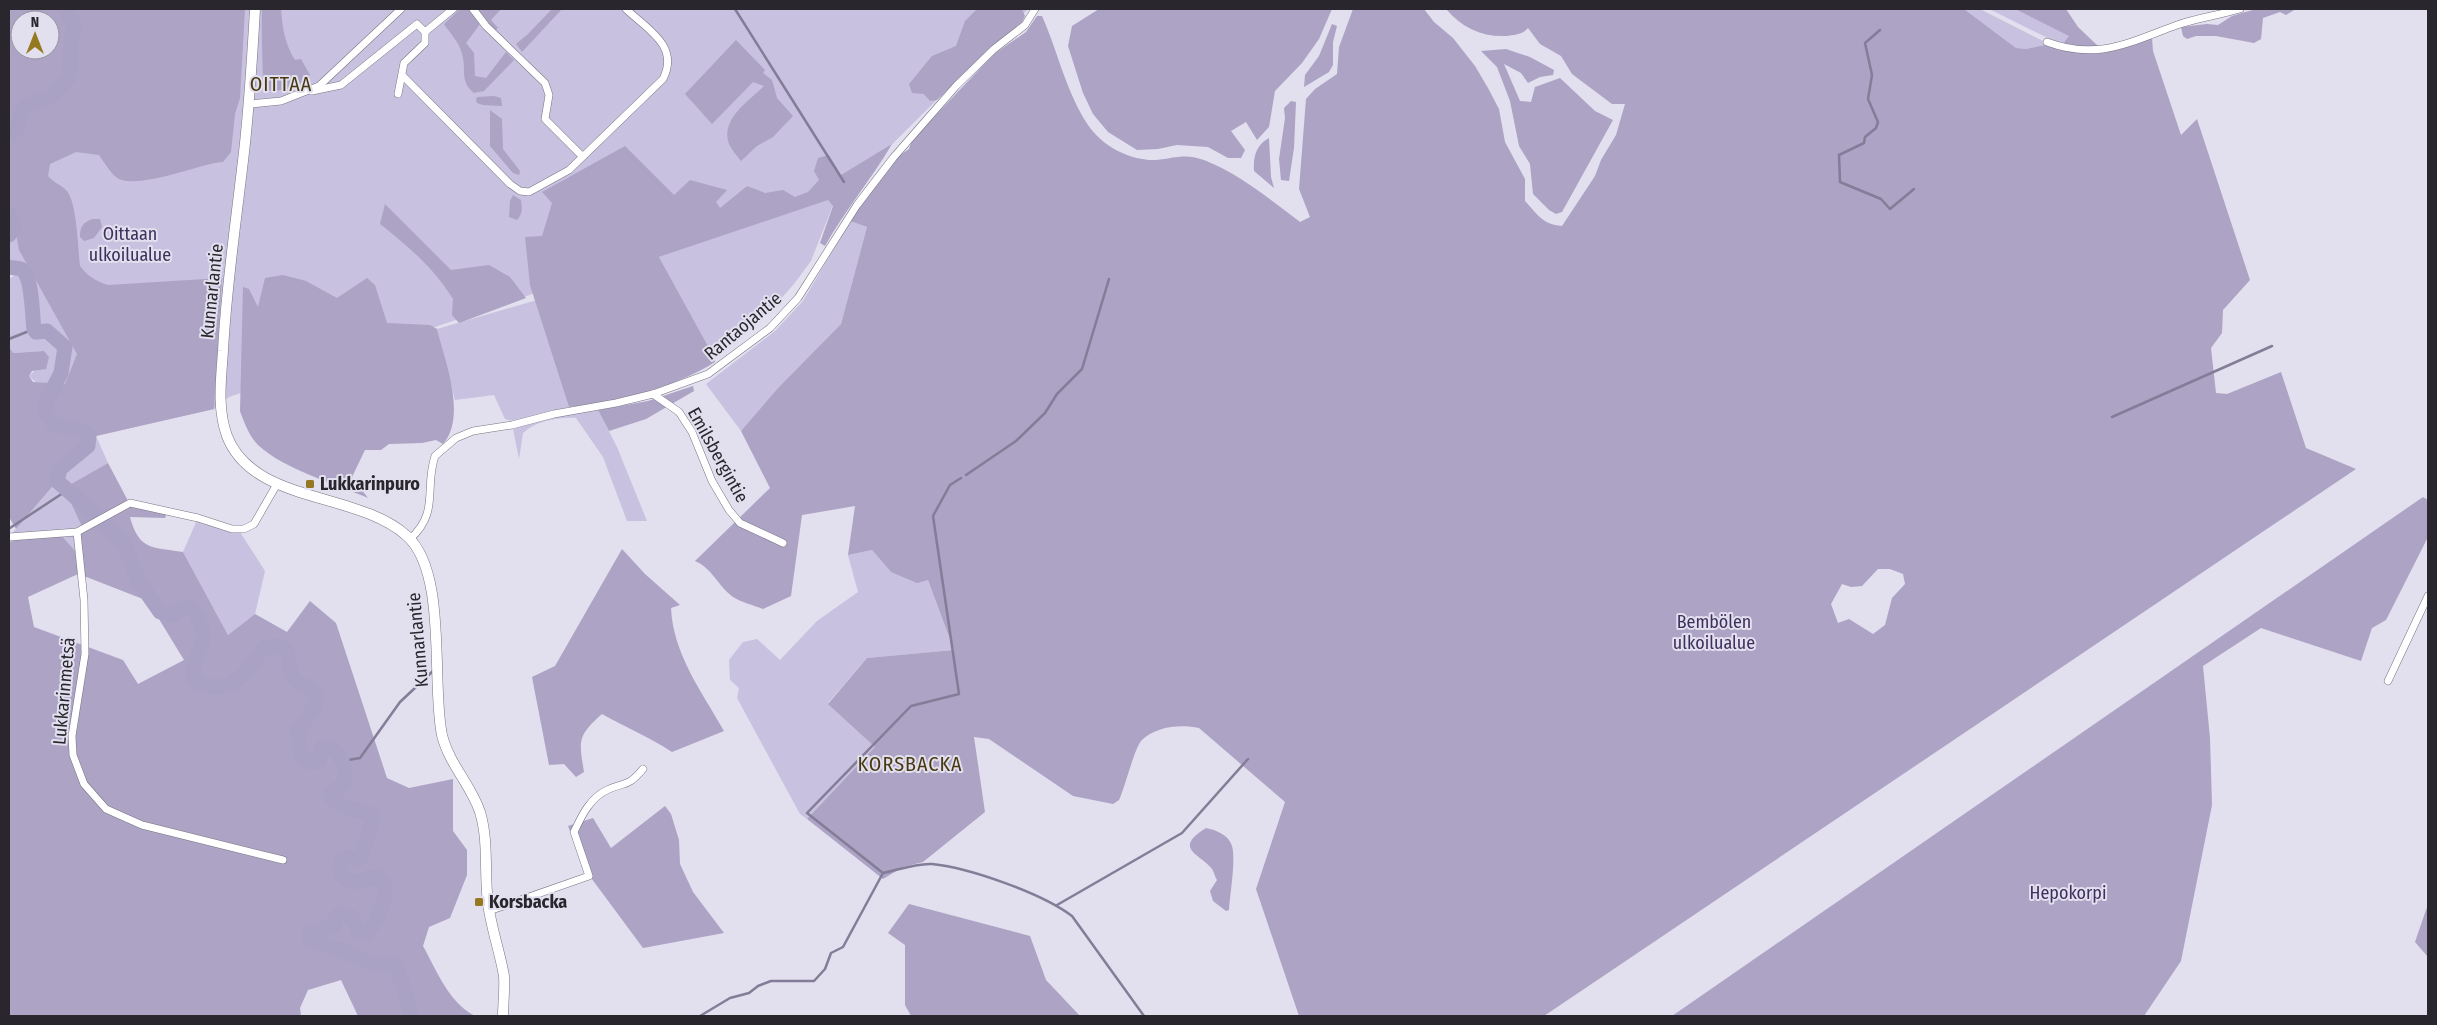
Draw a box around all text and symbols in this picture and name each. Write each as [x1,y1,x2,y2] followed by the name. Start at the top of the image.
[10,10,60,60] north arrow
[31,14,39,31] text: N
[250,72,312,96] district label: OITTAA
[89,223,171,266] park label: Oittaan ulkoilualue
[196,242,228,339] street label: Kunnarlantie
[700,287,786,365] street label: Rantaojantie
[683,404,753,507] street label: Emilsbergintie
[320,473,420,495] place label: Lukkarinpuro
[304,478,316,490] marker: Lukkarinpuro
[403,592,433,688] street label: Kunnarlantie
[1673,611,1755,654] park label: Bembölen ulkoilualue
[48,636,80,746] street label: Lukkarinmetsä
[858,752,962,776] district label: KORSBACKA
[2030,882,2106,904] park label: Hepokorpi
[489,891,567,913] place label: Korsbacka
[473,896,485,908] marker: Korsbacka

